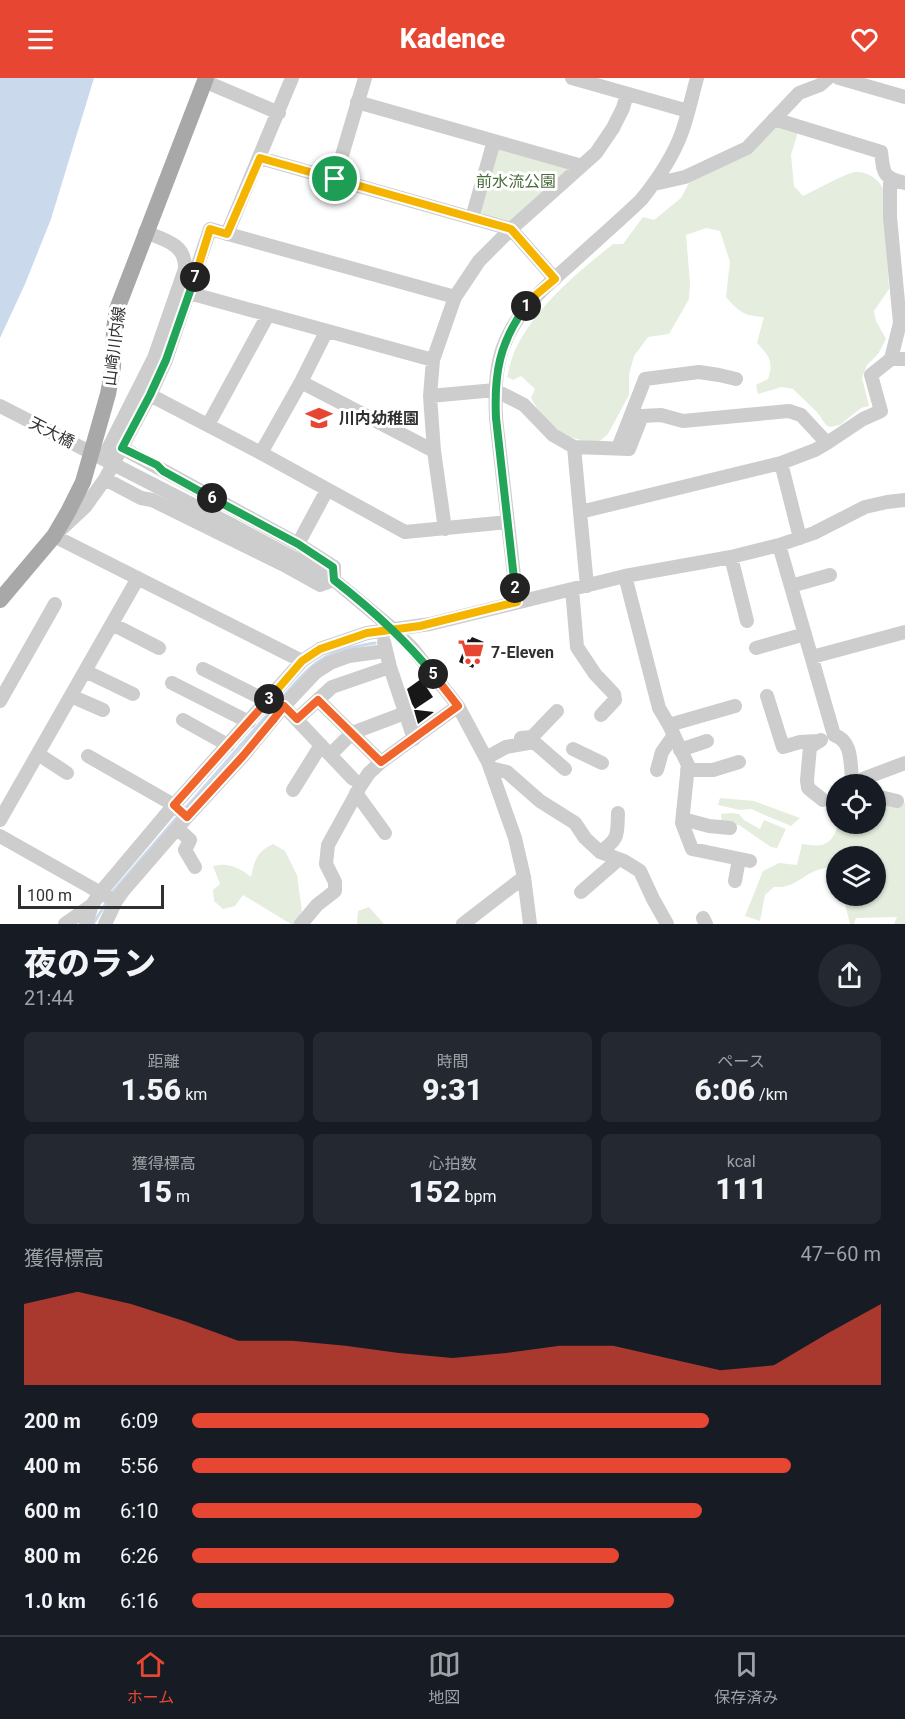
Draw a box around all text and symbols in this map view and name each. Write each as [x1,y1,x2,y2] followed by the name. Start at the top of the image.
[24,23,57,56] icon: menu
[400,23,505,55] text: Kadence
[848,23,881,56] icon: heart
[309,153,360,204] pin
[318,162,351,195] icon: arrive
[476,172,556,191] park label: 前水流公園
[180,262,210,292] pin: 7
[190,267,200,286] text: 7
[511,291,541,321] pin: 1
[521,296,531,315] text: 1
[100,305,129,387] street label: 山崎川内線
[304,403,334,433] school or university icon: 川内幼稚園
[339,409,419,428] place label: 川内幼稚園
[26,413,77,452] street label: 天大橋
[197,483,227,513] pin: 6
[207,488,217,507] text: 6
[500,573,530,603] pin: 2
[510,578,520,597] text: 2
[456,637,486,667] supermarket icon: 7-Eleven
[491,643,554,662] place label: 7-Eleven
[418,659,448,689] pin: 5
[428,664,438,683] text: 5
[254,684,284,714] pin: 3
[264,689,274,708] text: 3
[826,774,886,906] map controls
[826,774,886,834] button: locate
[826,846,886,906] button: layers
[18,882,164,910] scale bar
[27,886,72,905] text: 100 m
[24,944,156,983] text: 夜のラン
[818,944,881,1007] button: share
[24,986,74,1010] text: 21:44
[148,1052,180,1071] text: 距離
[436,1052,469,1071] text: 時間
[718,1052,765,1071] text: ペース
[120,1072,181,1107] text: 1.56
[422,1072,483,1107] text: 9:31
[694,1072,755,1107] text: 6:06
[181,1085,207,1104] text: km
[755,1085,788,1104] text: /km
[727,1152,756,1171] text: kcal
[132,1154,196,1173] text: 獲得標高
[428,1154,477,1173] text: 心拍数
[715,1171,767,1206] text: 111
[138,1174,172,1209] text: 15
[409,1174,460,1209] text: 152
[172,1187,190,1206] text: m
[460,1187,496,1206] text: bpm
[800,1242,881,1266] text: 47–60 m
[24,1246,104,1270] text: 獲得標高
[24,1409,81,1433] text: 200 m
[120,1409,159,1433] text: 6:09
[24,1454,81,1478] text: 400 m
[120,1454,159,1478] text: 5:56
[24,1499,81,1523] text: 600 m
[120,1499,159,1523] text: 6:10
[24,1544,81,1568] text: 800 m
[120,1544,159,1568] text: 6:26
[24,1589,86,1613] text: 1.0 km
[120,1589,159,1613] text: 6:16
[127,1648,174,1708] tab: ホーム
[428,1648,461,1708] tab: 地図
[714,1648,778,1708] tab: 保存済み

